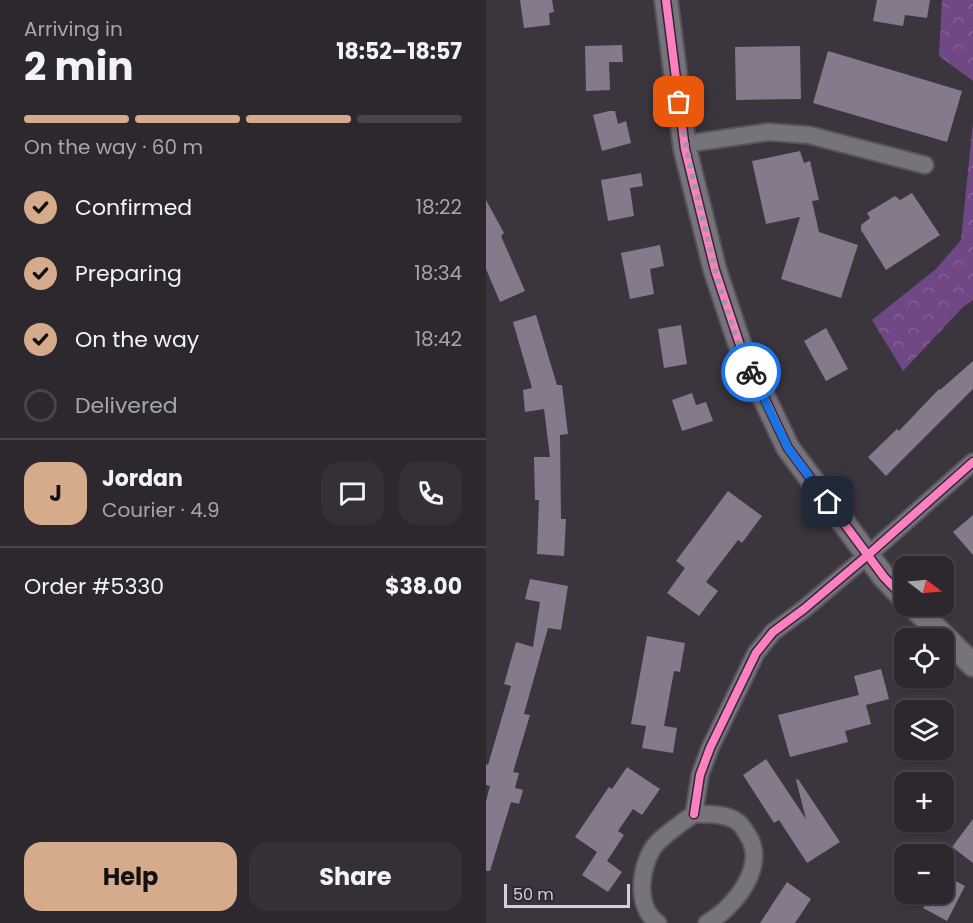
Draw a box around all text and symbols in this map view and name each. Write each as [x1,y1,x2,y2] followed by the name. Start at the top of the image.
[24,15,123,43] text: Arriving in
[336,36,462,67] text: 18:52–18:57
[24,39,134,94] text: 2 min
[653,76,704,127] pin
[662,85,695,118] icon: bag
[24,133,203,161] text: On the way · 60 m
[24,191,57,224] icon: check
[75,192,192,223] text: Confirmed
[416,193,462,221] text: 18:22
[24,257,57,290] icon: check
[75,258,182,289] text: Preparing
[414,259,462,287] text: 18:34
[24,323,57,356] icon: check
[75,324,199,355] text: On the way
[415,325,462,353] text: 18:42
[721,342,781,402] courier
[735,356,768,389] icon: bike
[75,390,178,421] text: Delivered
[321,462,384,525] button: chat
[399,462,462,525] button: phone
[102,463,183,494] text: Jordan
[802,476,853,527] pin
[49,478,62,509] text: J
[811,485,844,518] icon: home
[102,496,220,524] text: Courier · 4.9
[894,556,954,616] north arrow
[894,556,954,904] map controls
[24,571,164,602] text: Order #5330
[385,571,462,602] text: $38.00
[894,628,954,688] button: locate
[894,700,954,760] button: layers
[894,772,954,832] button: +
[24,842,237,911] button: Help
[249,842,462,911] button: Share
[894,844,954,904] button: −
[504,881,630,908] scale bar
[513,883,554,906] text: 50 m

